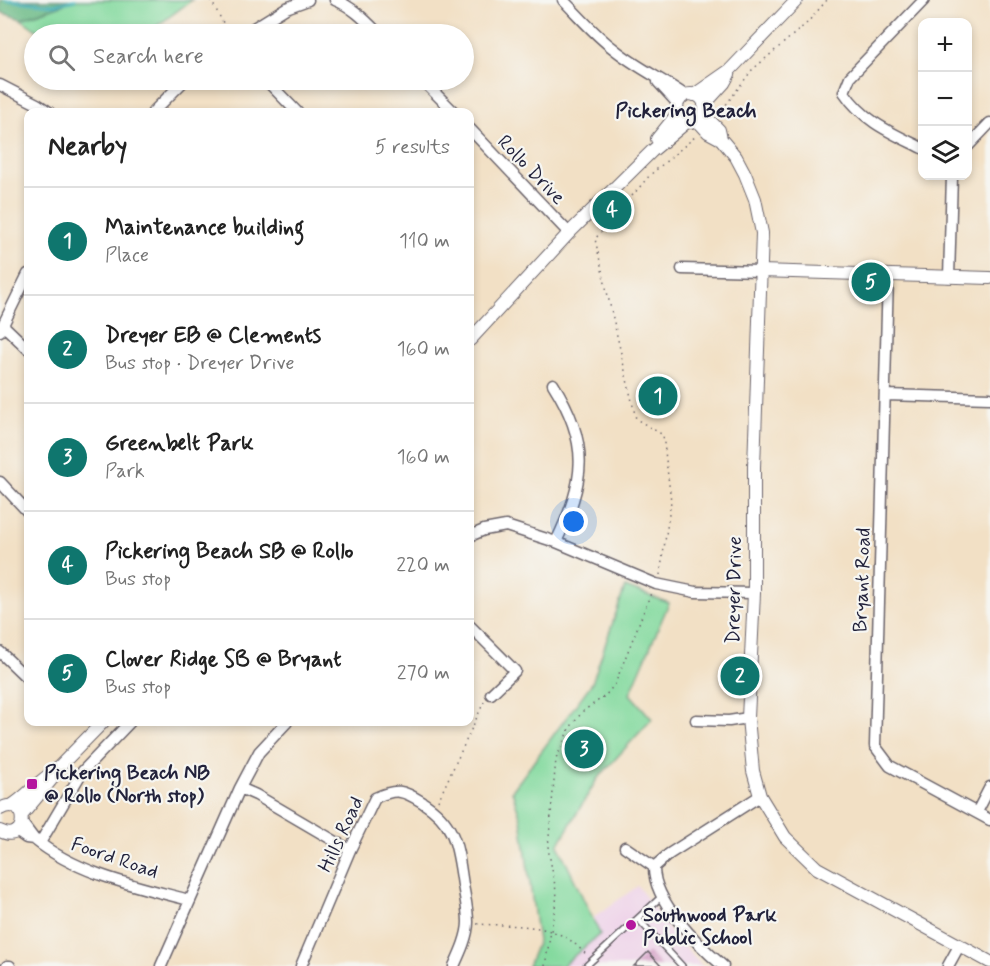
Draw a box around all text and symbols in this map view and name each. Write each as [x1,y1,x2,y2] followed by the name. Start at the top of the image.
[918,18,972,180] map controls
[918,18,972,72] button: +
[24,24,474,90] search box
[45,41,78,74] icon: search
[93,43,204,71] text: Search here
[918,72,972,126] button: −
[615,97,757,127] district label: Pickering Beach
[918,126,972,180] button: layers
[491,129,571,211] street label: Rollo Drive
[48,130,127,164] text: Nearby
[375,134,450,161] text: 5 results
[592,188,632,232] pin: 4
[105,214,304,242] text: Maintenance building
[63,228,72,255] text: 1
[399,228,450,255] text: 110 m
[105,242,149,269] text: Place
[852,260,890,304] pin: 5
[105,322,321,350] text: Dreyer EB @ Clements
[63,336,72,363] text: 2
[397,336,450,363] text: 160 m
[105,350,294,377] text: Bus stop · Dreyer Drive
[638,374,678,418] pin: 1
[105,430,254,458] text: Greenbelt Park
[63,444,72,471] text: 3
[397,444,450,471] text: 160 m
[105,458,145,485] text: Park
[559,507,588,536] your location
[847,527,878,633] street label: Bryant Road
[720,536,749,644] street label: Dreyer Drive
[105,538,354,566] text: Pickering Beach SB @ Rollo
[62,552,73,579] text: 4
[396,552,450,579] text: 220 m
[105,566,171,593] text: Bus stop
[105,646,342,674] text: Clover Ridge SB @ Bryant
[720,654,760,698] pin: 2
[62,660,74,687] text: 5
[397,660,450,687] text: 270 m
[105,674,171,701] text: Bus stop
[564,726,604,771] pin: 3
[44,760,210,810] place label: Pickering Beach NB @ Rollo (North stop)
[25,777,39,791] marker: Pickering Beach NB @ Rollo (North stop)
[312,792,371,877] street label: Hills Road
[67,831,162,886] street label: Foord Road
[643,902,777,952] place label: Southwood Park Public School
[624,918,638,932] marker: Southwood Park Public School

